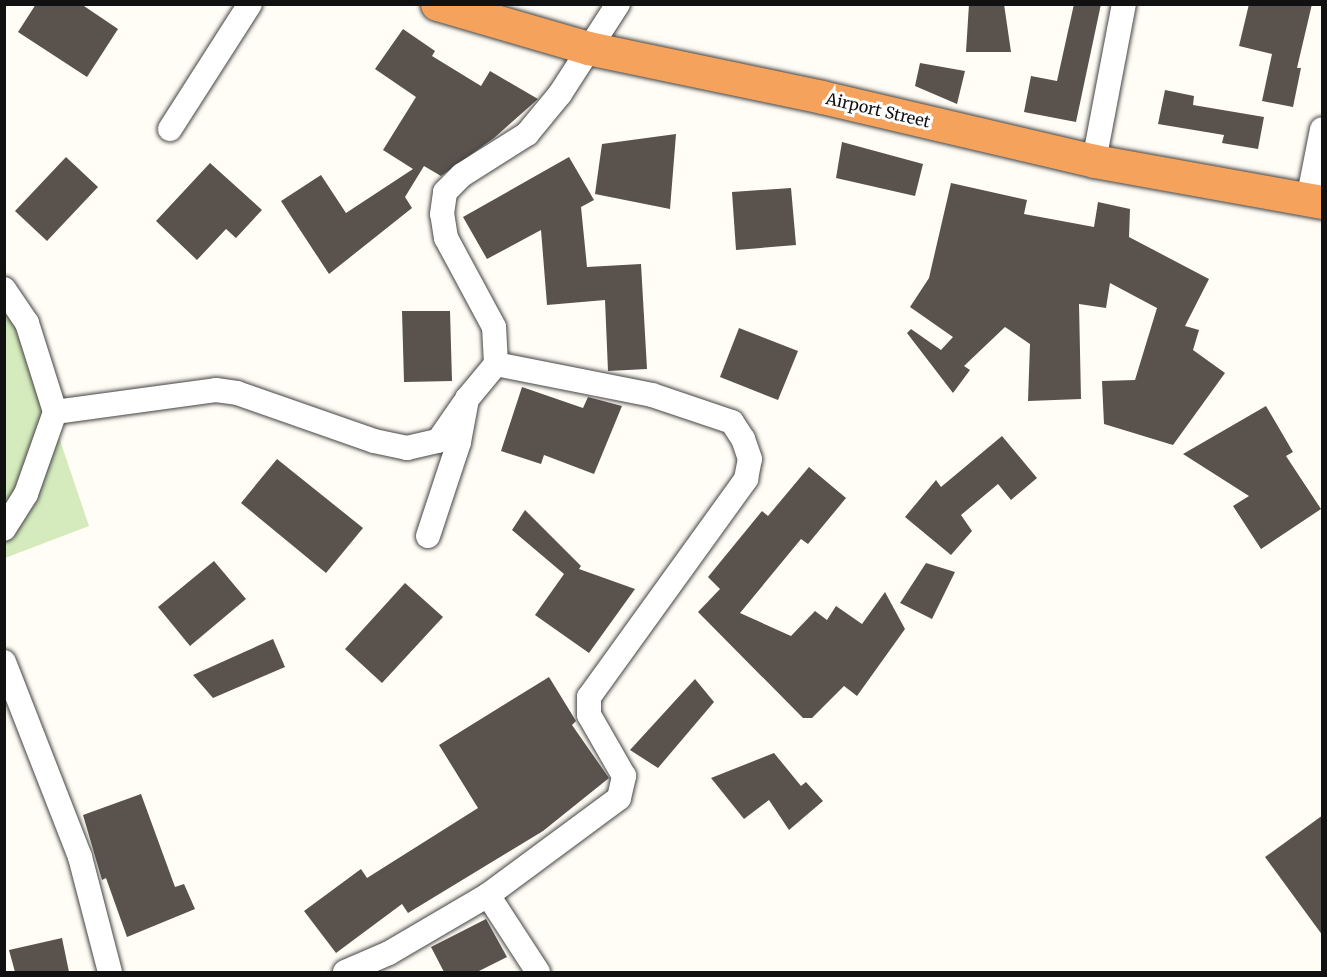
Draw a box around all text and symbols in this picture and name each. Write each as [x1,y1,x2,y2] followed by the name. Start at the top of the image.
[824,89,932,131] street label: Airport Street

